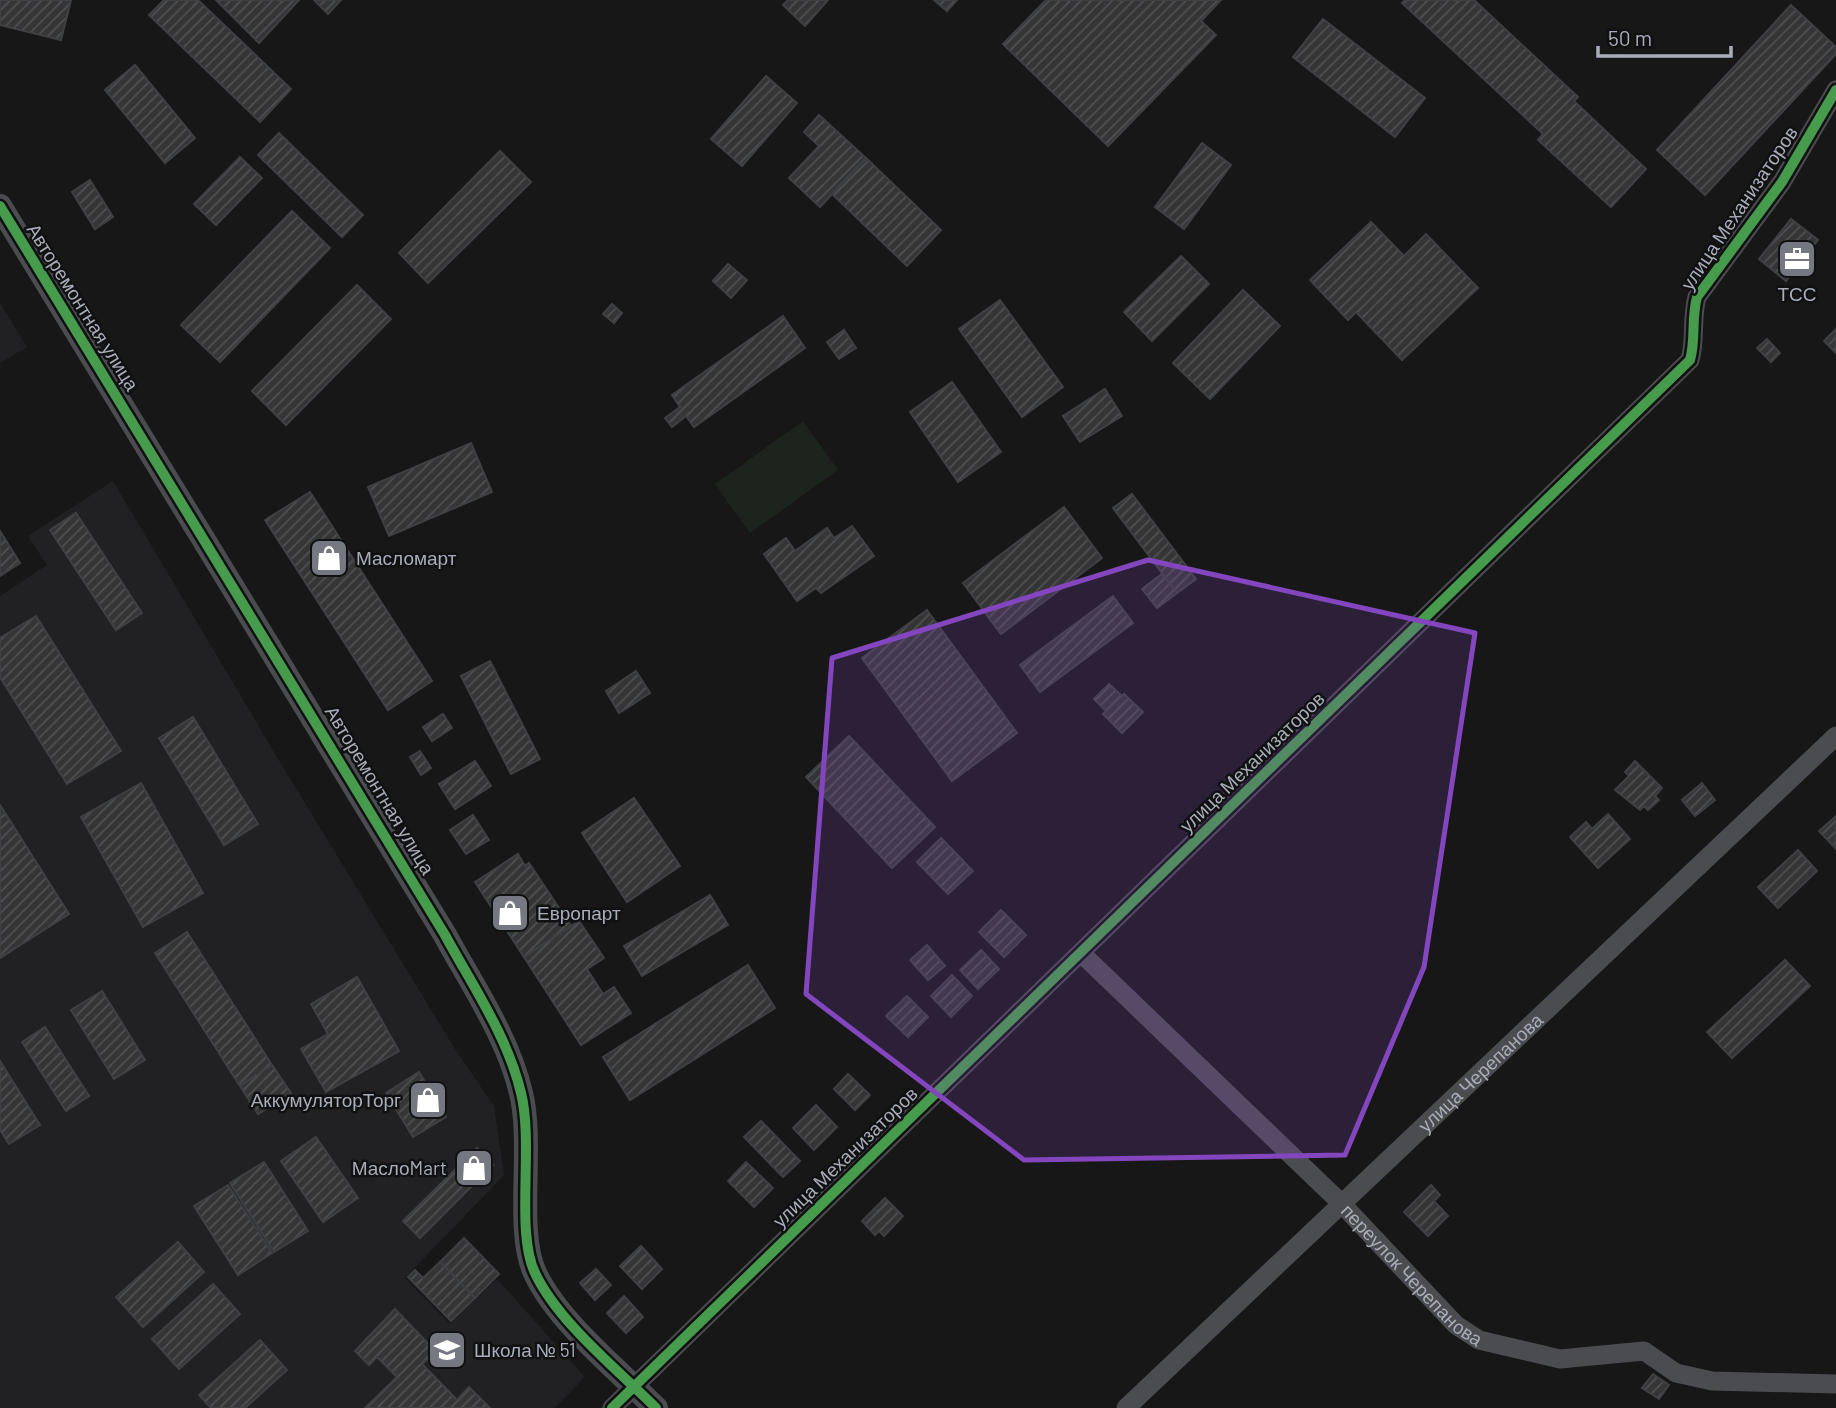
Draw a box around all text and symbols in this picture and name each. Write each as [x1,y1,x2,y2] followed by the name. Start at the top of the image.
[1598,14,1731,58] scale bar
[1608,25,1652,50] text: 50 m
[1675,122,1802,294] street label: улица Механизаторов
[23,219,144,395] street label: Авторемонтная улица
[1776,238,1818,280] office icon: ТСС
[1777,282,1817,305] place label: ТСС
[308,537,350,579] shop icon: Масломарт
[356,546,457,569] place label: Масломарт
[1174,687,1329,837] street label: улица Механизаторов
[321,701,440,879] street label: Авторемонтная улица
[489,892,531,934] shop icon: Европарт
[537,901,621,924] place label: Европарт
[1413,1008,1547,1137] street label: улица Черепанова
[407,1079,449,1121] shop icon: АккумуляторТорг
[767,1082,922,1232] street label: улица Механизаторов
[251,1088,401,1111] place label: АккумуляторТорг
[453,1147,495,1189] shop icon: МаслоMart
[352,1156,447,1179] place label: МаслоMart
[1337,1199,1488,1351] street label: переулок Черепанова
[426,1329,468,1371] school or university icon: Школа № 51
[474,1338,576,1361] place label: Школа № 51

